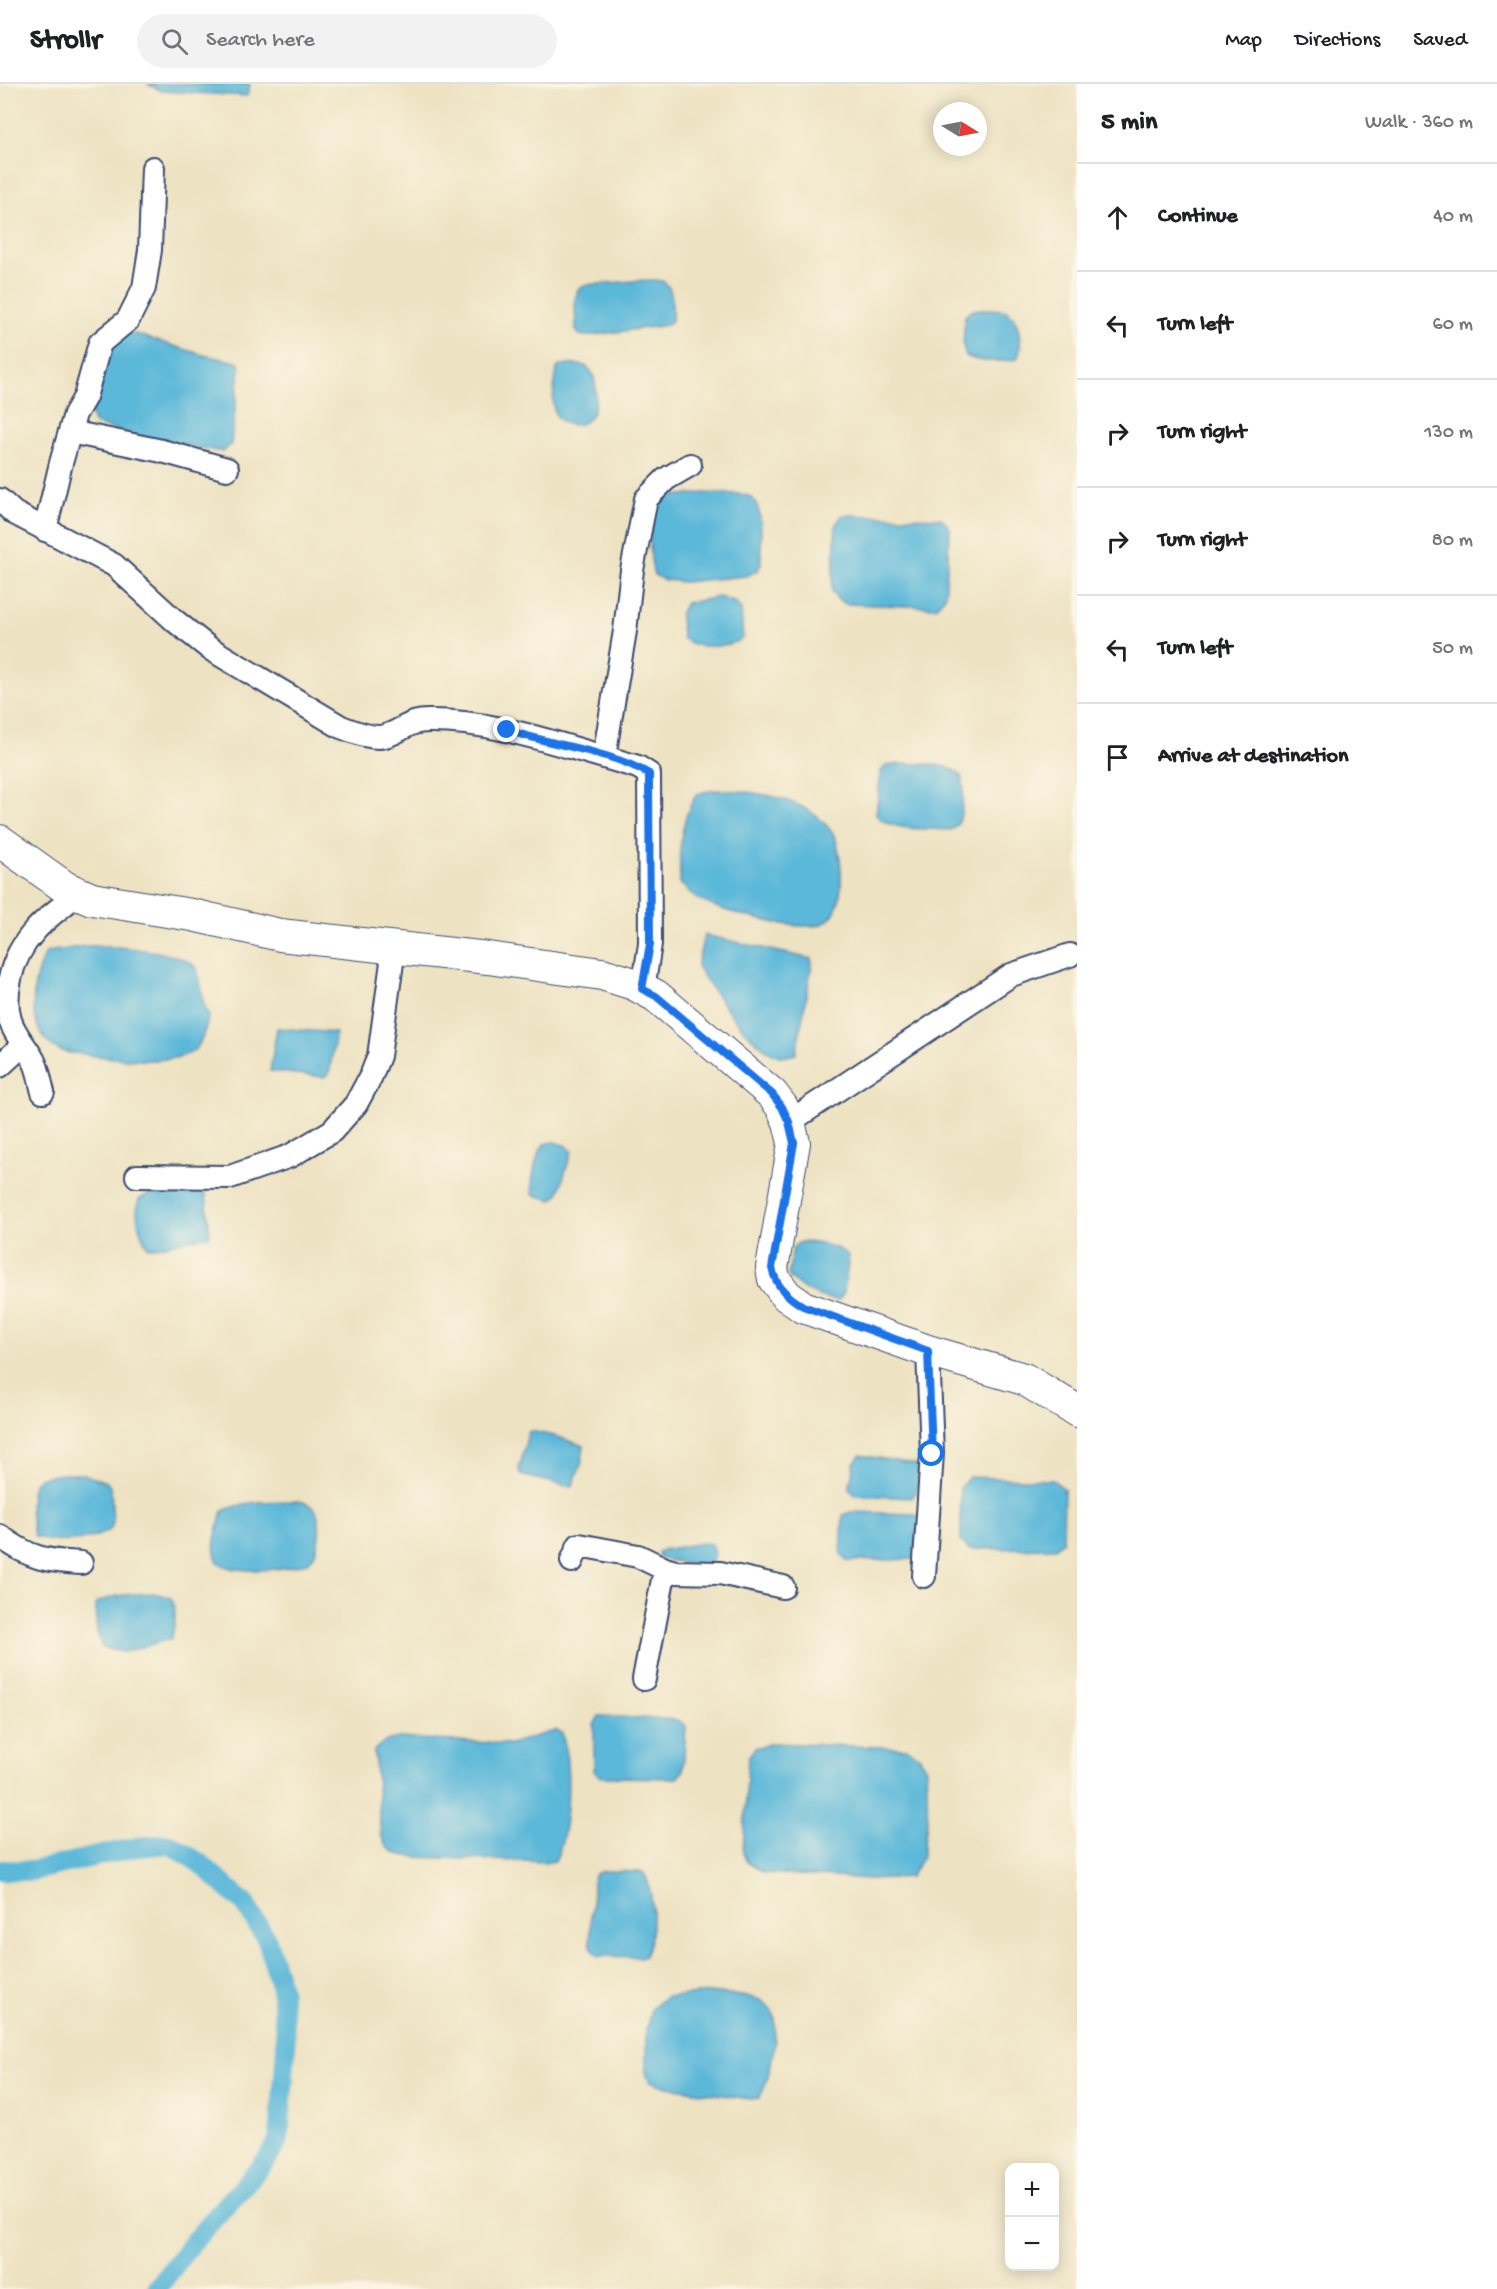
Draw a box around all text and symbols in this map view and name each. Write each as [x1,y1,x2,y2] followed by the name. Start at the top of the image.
[137,14,557,68] search box
[30,25,101,58] text: Strollr
[158,25,191,58] icon: search
[206,28,315,54] text: Search here
[1225,29,1262,54] text: Map
[1295,29,1380,54] text: Directions
[1413,29,1467,54] text: Saved
[933,102,987,156] north arrow
[1101,108,1157,139] text: 5 min
[1365,112,1473,135] text: Walk · 360 m
[1101,201,1134,234] icon: ahead
[1158,204,1238,230] text: Continue
[1433,206,1473,229] text: 40 m
[1101,309,1134,342] icon: left
[1158,312,1232,338] text: Turn left
[1433,314,1473,337] text: 60 m
[1101,417,1134,450] icon: right
[1158,420,1246,446] text: Turn right
[1424,422,1473,445] text: 130 m
[1101,525,1134,558] icon: right
[1158,528,1246,554] text: Turn right
[1432,530,1473,553] text: 80 m
[1101,633,1134,666] icon: left
[1158,636,1232,662] text: Turn left
[1432,638,1473,661] text: 50 m
[493,716,519,742] route end
[1101,741,1134,774] icon: arrive
[1158,744,1348,770] text: Arrive at destination
[918,1440,944,1466] route start
[1005,2163,1059,2271] map controls
[1005,2163,1059,2217] button: +
[1005,2217,1059,2271] button: −

